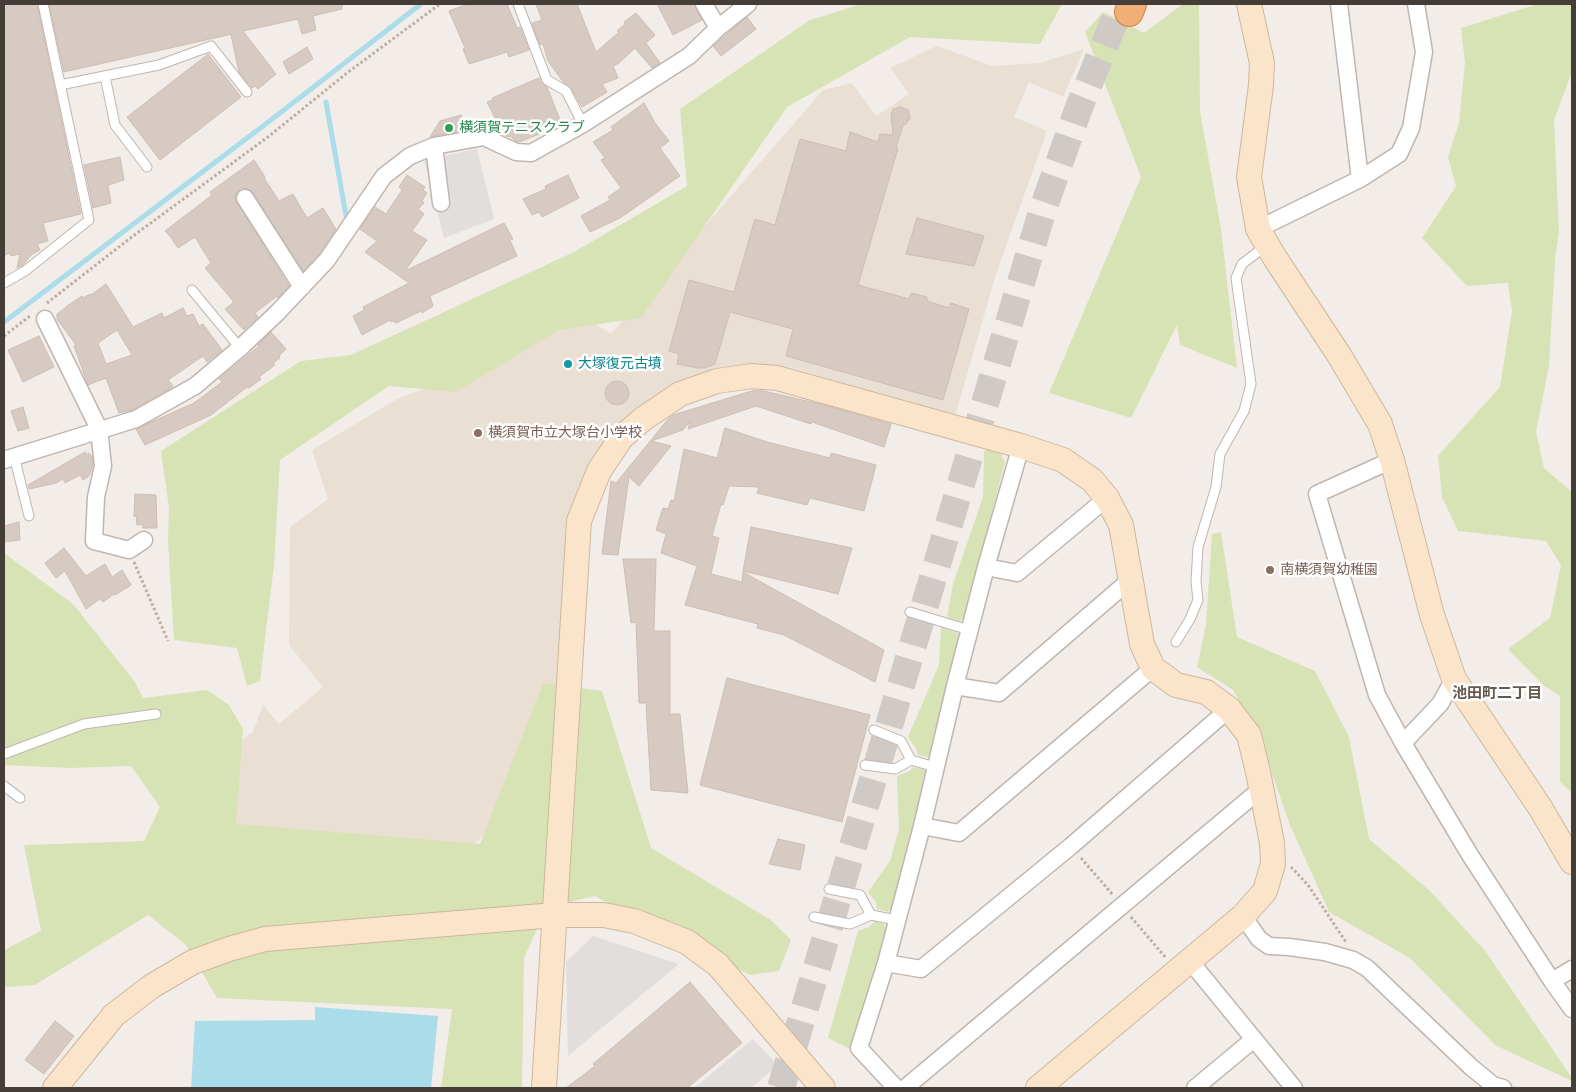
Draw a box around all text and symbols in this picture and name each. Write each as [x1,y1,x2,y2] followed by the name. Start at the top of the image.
[459,120,585,136] place label: 横須賀テニスクラブ
[443,122,455,134] marker: 横須賀テニスクラブ
[578,356,662,372] place label: 大塚復元古墳
[562,358,574,370] marker: 大塚復元古墳
[488,425,642,441] place label: 横須賀市立大塚台小学校
[472,427,484,439] marker: 横須賀市立大塚台小学校
[1280,562,1378,578] place label: 南横須賀幼稚園
[1264,564,1276,576] marker: 南横須賀幼稚園
[1452,685,1542,703] district label: 池田町二丁目

